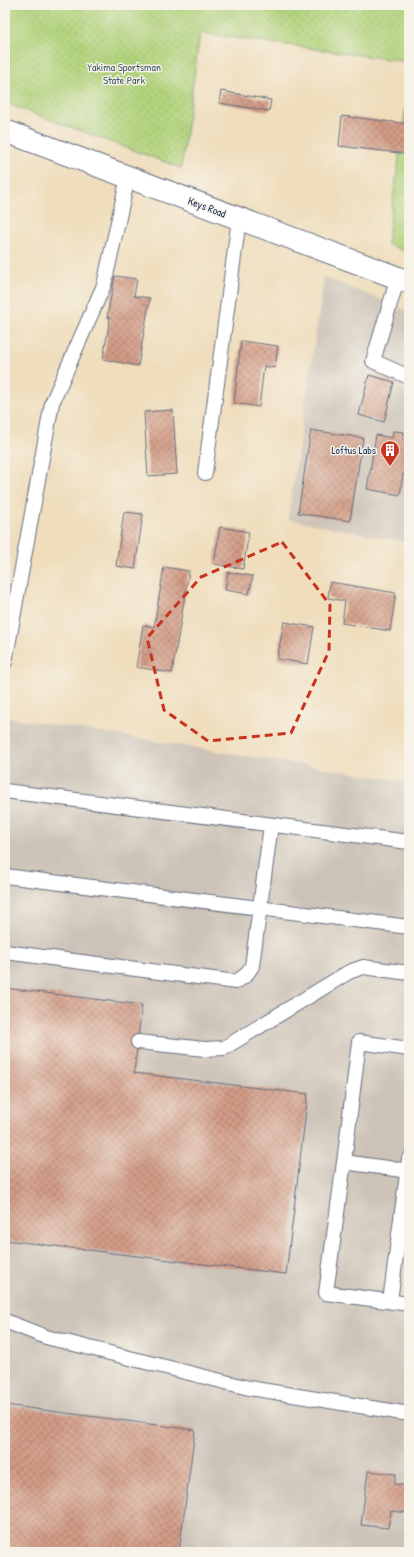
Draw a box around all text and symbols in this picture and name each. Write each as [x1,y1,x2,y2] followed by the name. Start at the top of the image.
[87,60,161,87] park label: Yakima Sportsman State Park
[186,193,229,221] street label: Keys Road
[379,439,401,467] building icon: Loftus Labs
[331,443,376,457] place label: Loftus Labs

